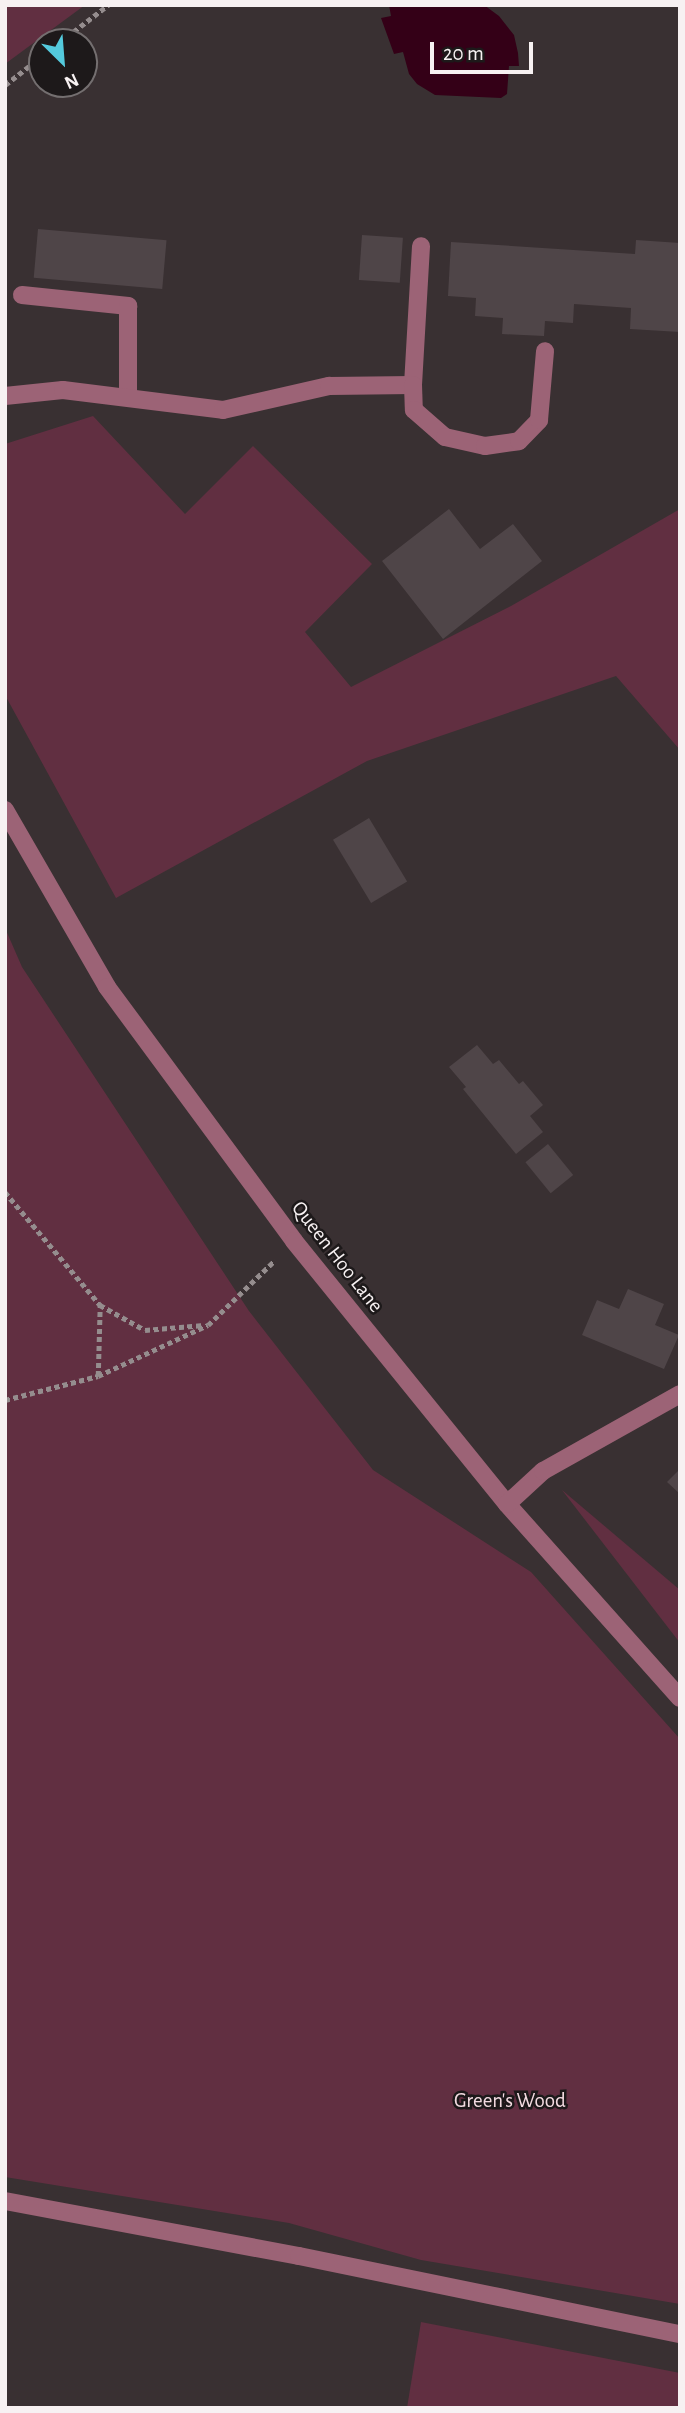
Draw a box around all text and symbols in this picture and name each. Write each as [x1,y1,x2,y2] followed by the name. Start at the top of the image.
[28,28,98,98] north arrow
[433,28,536,72] scale bar
[443,43,484,64] text: 20 m
[61,69,81,92] text: N
[286,1196,388,1318] street label: Queen Hoo Lane
[454,2088,566,2114] park label: Green's Wood

